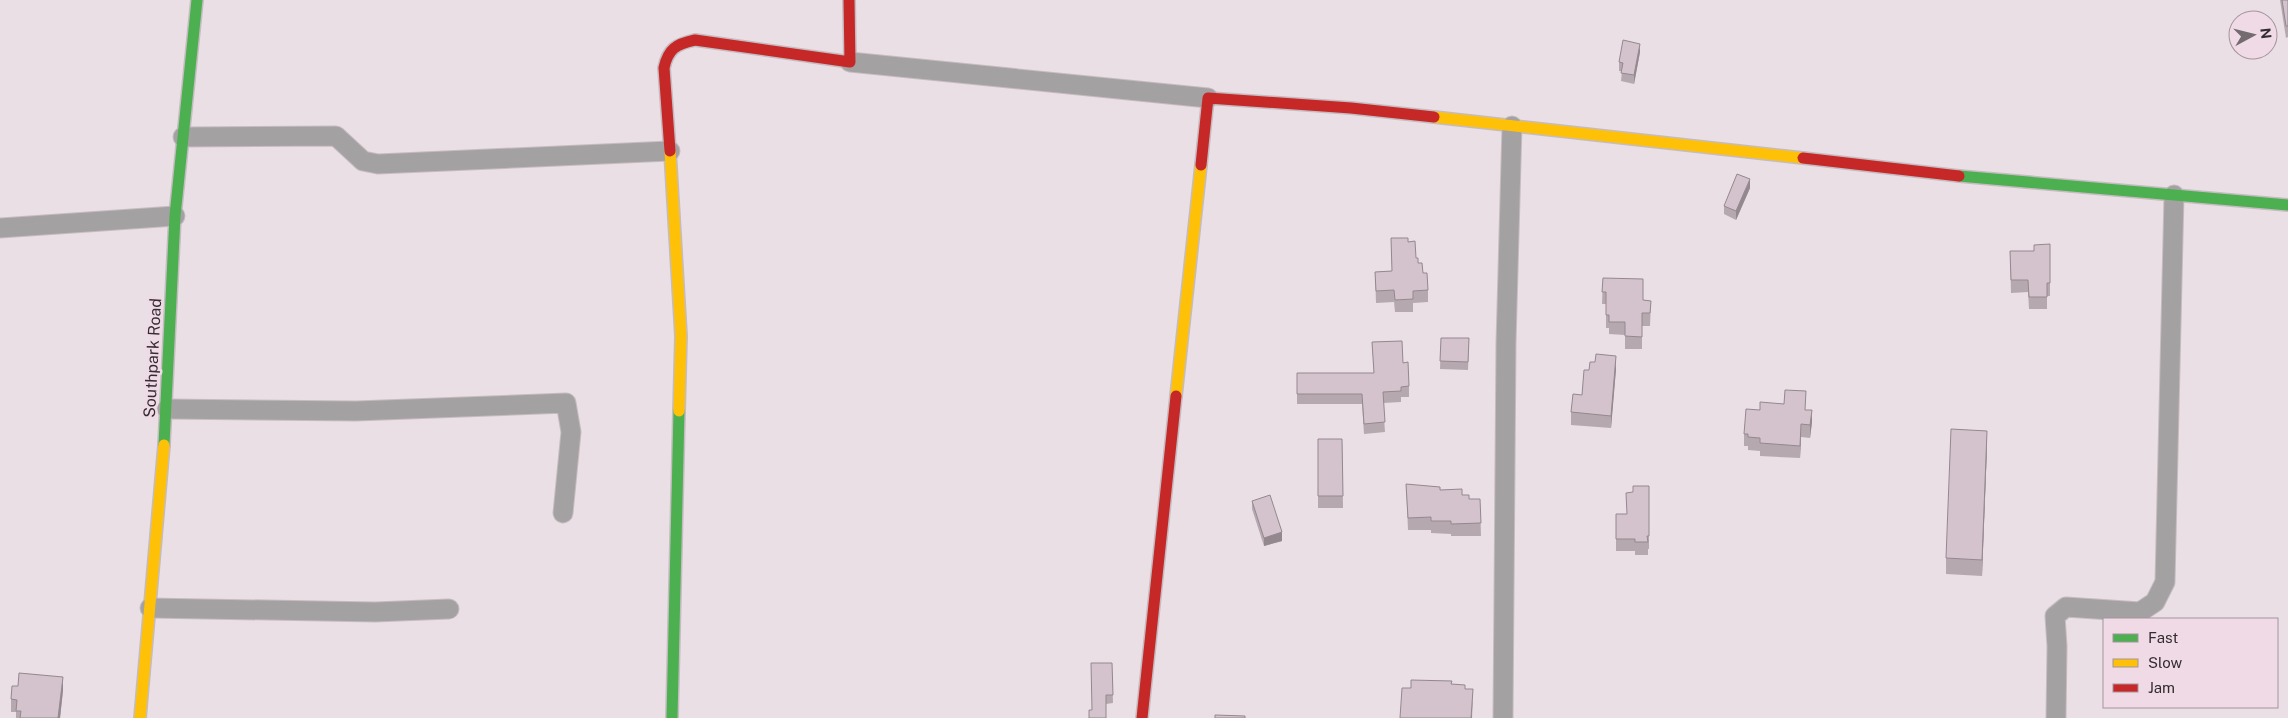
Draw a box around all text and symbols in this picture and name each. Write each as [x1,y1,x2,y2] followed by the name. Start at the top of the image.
[2228,10,2278,60] north arrow
[2257,27,2275,40] text: N
[140,298,165,418] street label: Southpark Road
[2103,618,2278,708] legend
[2148,629,2178,646] text: Fast
[2148,654,2183,671] text: Slow
[2148,679,2175,696] text: Jam

